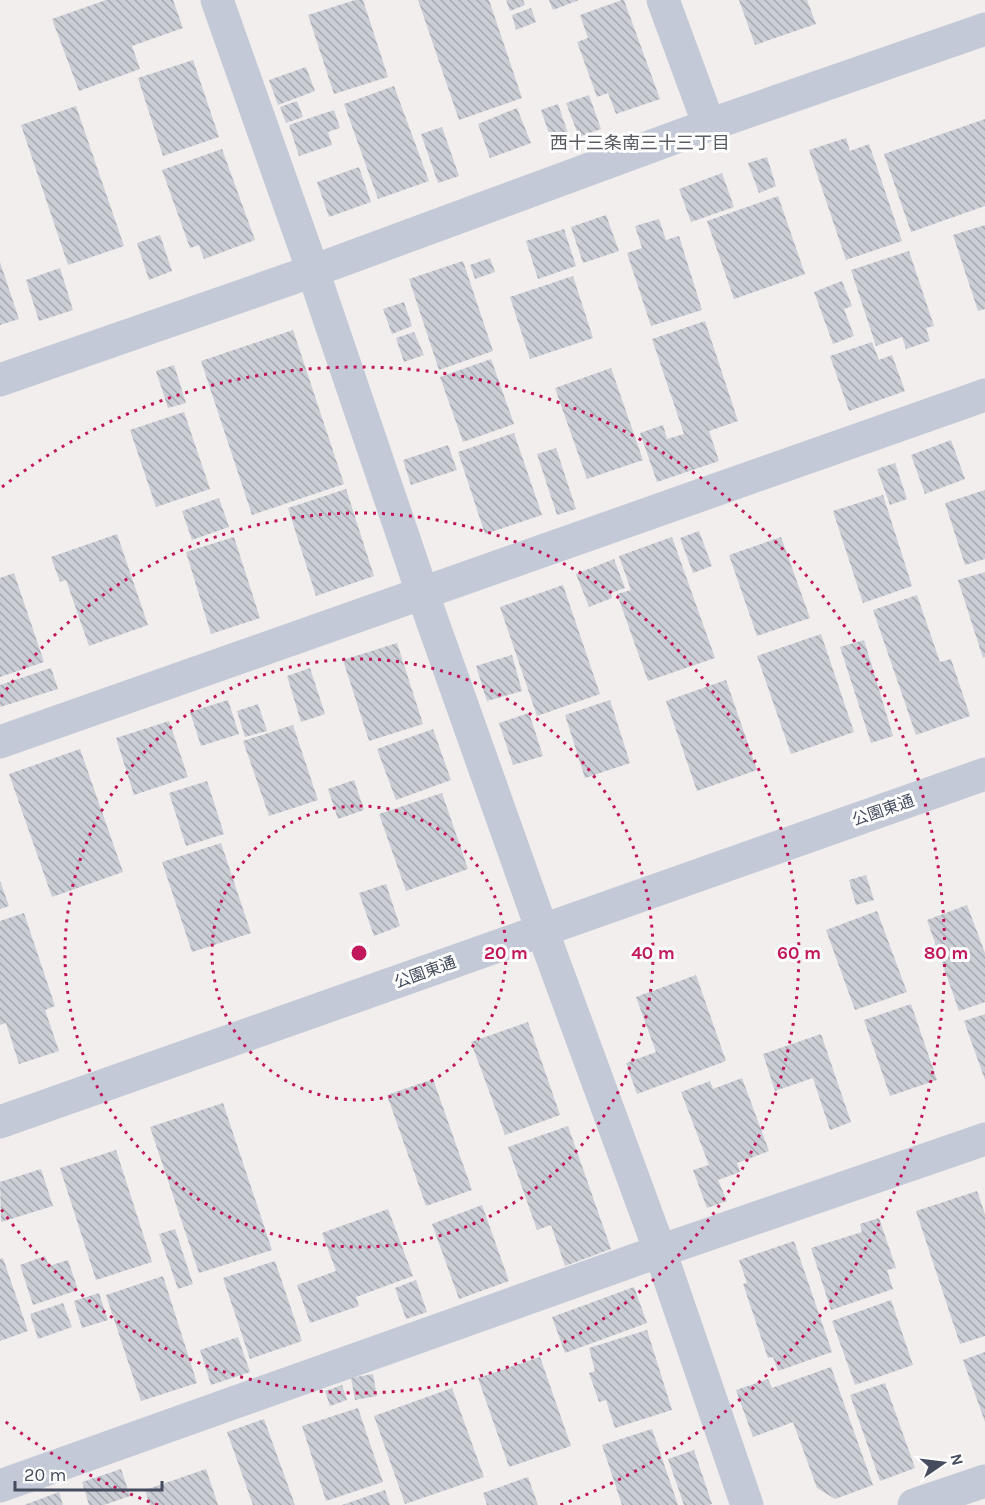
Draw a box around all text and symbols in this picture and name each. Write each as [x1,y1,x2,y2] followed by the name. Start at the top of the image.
[550,132,730,154] district label: 西十三条南三十三丁目
[850,791,916,829] street label: 公園東通
[484,942,528,964] text: 20 m
[631,942,675,964] text: 40 m
[777,942,821,964] text: 60 m
[924,942,968,964] text: 80 m
[349,943,369,963] centre of rings
[392,952,458,992] street label: 公園東通
[913,1433,973,1493] north arrow
[946,1452,968,1467] text: N
[15,1454,162,1492] scale bar
[24,1464,66,1486] text: 20 m

